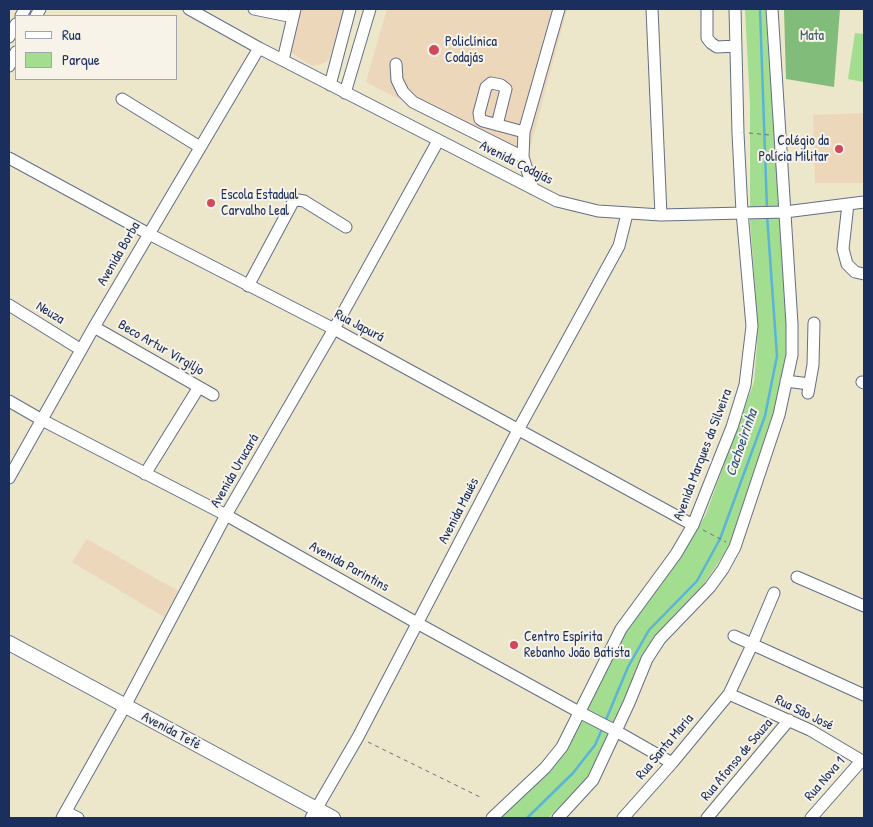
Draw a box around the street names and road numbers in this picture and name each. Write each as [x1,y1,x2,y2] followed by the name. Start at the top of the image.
[477,137,555,189] street label: Avenida Codajás
[94,219,144,289] street label: Avenida Borba
[33,298,67,328] street label: Neuza
[331,306,387,346] street label: Rua Japurá
[115,317,207,379] street label: Beco Artur Virgiljo
[670,387,736,523] street label: Avenida Marques da Silveira
[207,431,263,511] street label: Avenida Urucará
[435,475,483,547] street label: Avenida Maués
[306,538,392,596] street label: Avenida Parintins
[772,692,836,734] street label: Rua São José
[139,708,203,754] street label: Avenida Tefé
[633,711,697,783] street label: Rua Santa Maria
[698,715,776,805] street label: Rua Afonso de Souza
[801,753,849,805] street label: Rua Nova 1

